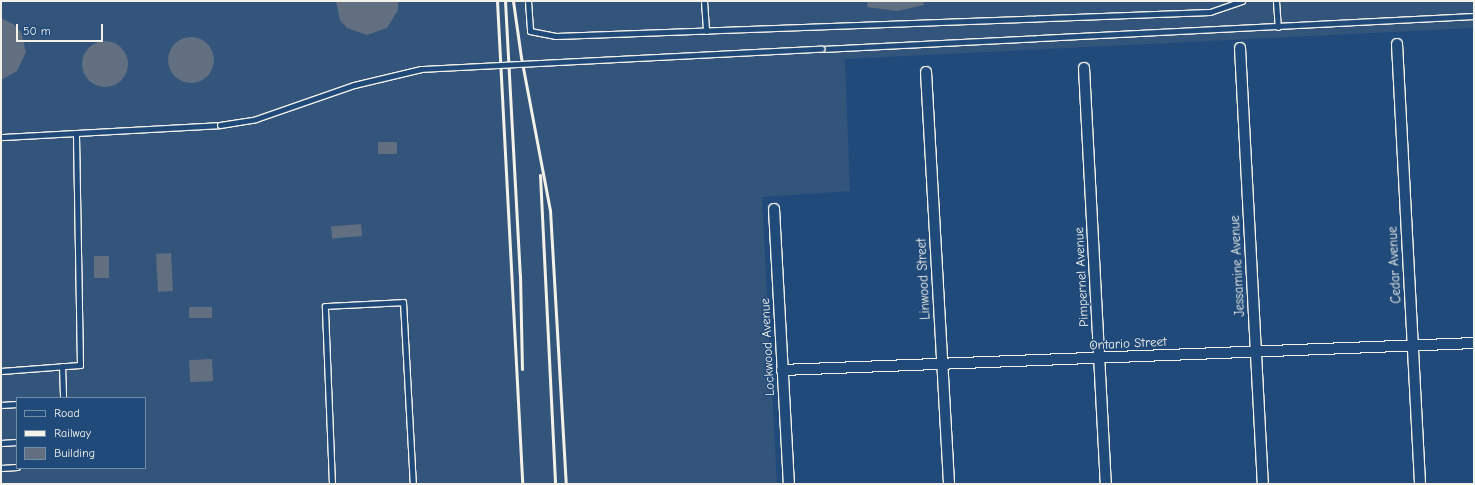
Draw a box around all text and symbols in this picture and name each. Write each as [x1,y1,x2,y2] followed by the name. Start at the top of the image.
[18,16,105,42] scale bar
[23,24,51,38] text: 50 m
[1228,215,1248,317] street label: Jessamine Avenue
[1385,226,1405,304] street label: Cedar Avenue
[1072,227,1092,327] street label: Pimpernel Avenue
[914,238,934,320] street label: Linwood Street
[758,298,778,396] street label: Lockwood Avenue
[1089,334,1167,354] street label: Ontario Street
[16,397,146,469] legend
[54,406,80,420] text: Road
[54,426,91,440] text: Railway
[54,446,95,460] text: Building

